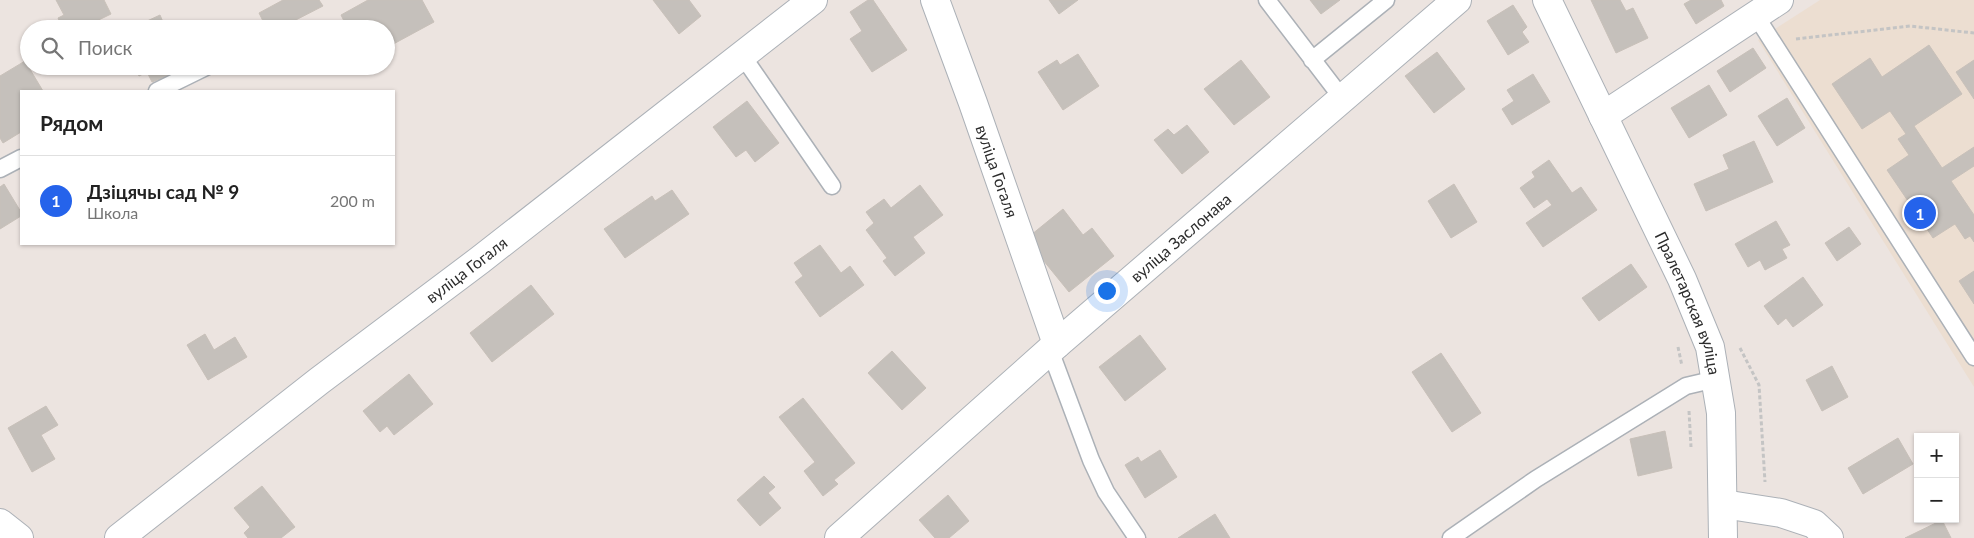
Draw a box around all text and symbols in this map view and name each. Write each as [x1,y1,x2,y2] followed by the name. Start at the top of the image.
[20,20,395,75] search box
[38,34,66,62] icon: search
[78,36,132,59] text: Поиск
[40,110,103,135] text: Рядом
[972,122,1022,220] street label: вуліца Гогаля
[87,180,239,203] text: Дзіцячы сад № 9
[1126,189,1234,286] street label: вуліца Заслонава
[51,191,61,210] text: 1
[330,191,375,210] text: 200 m
[1904,194,1936,232] pin: 1
[87,203,138,222] text: Школа
[1651,228,1724,376] street label: Пралетарская вуліца
[422,233,511,306] street label: вуліца Гогаля
[1094,278,1120,304] your location
[1914,433,1959,523] map controls
[1914,433,1959,478] button: +
[1914,478,1959,523] button: −

